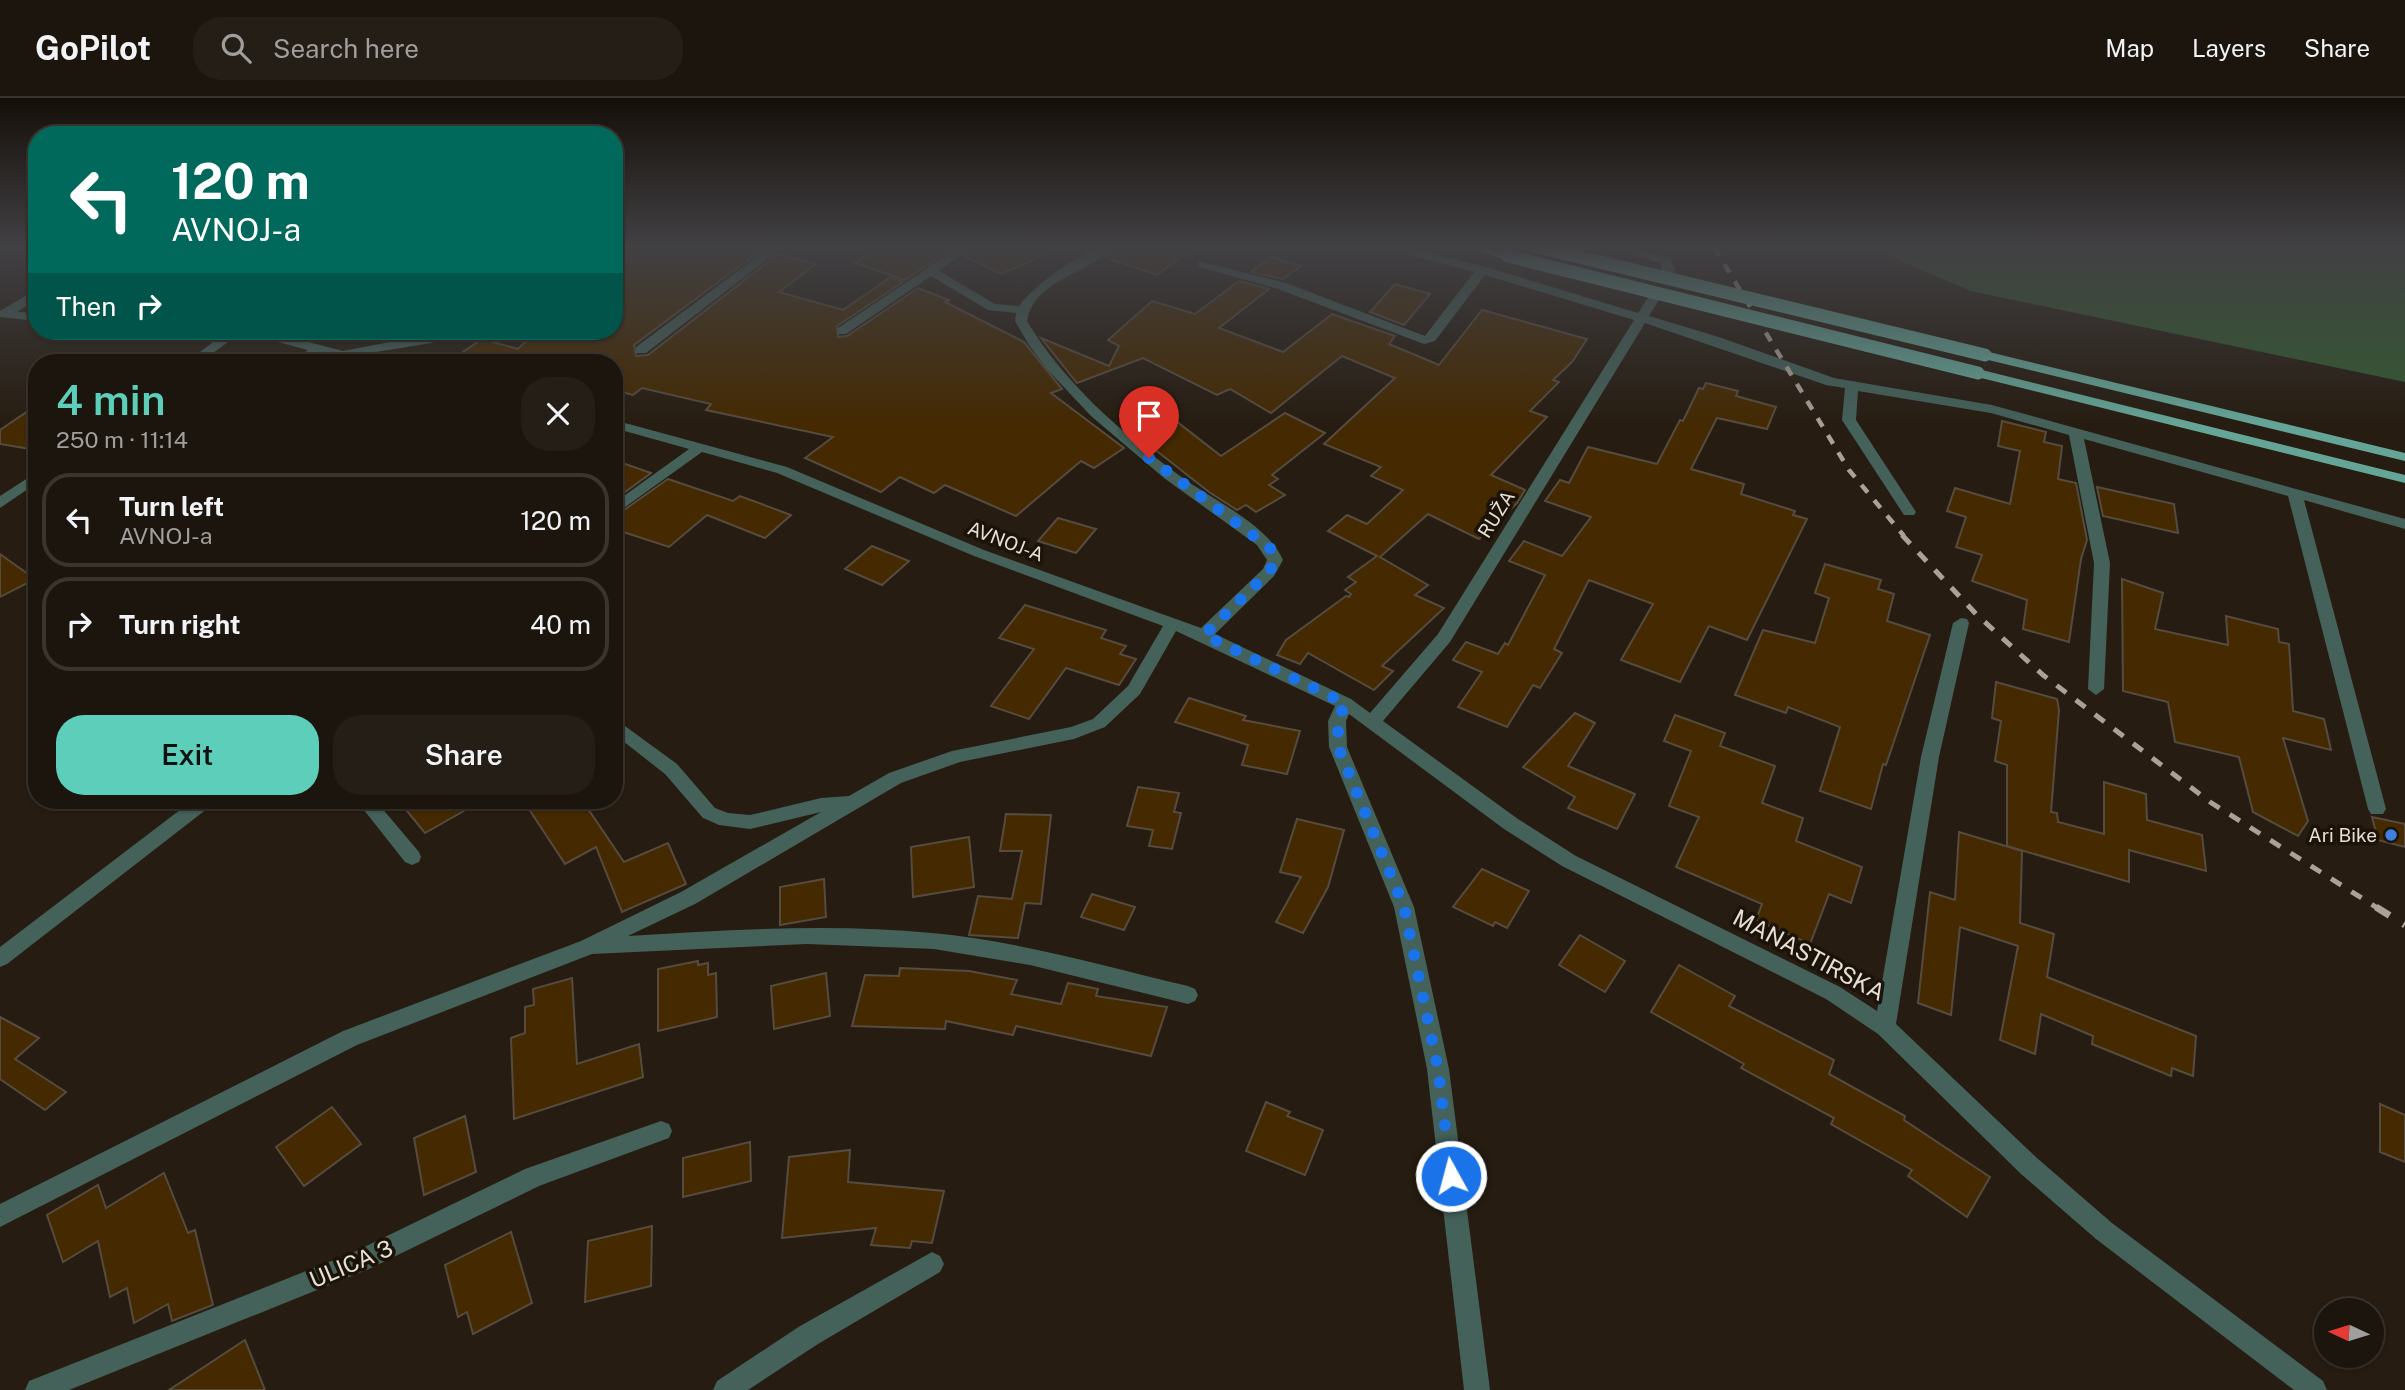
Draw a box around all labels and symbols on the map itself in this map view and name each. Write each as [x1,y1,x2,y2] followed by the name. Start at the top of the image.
[1119,386,1179,458] pin
[1473,486,1519,542] street label: RUŽA
[965,516,1047,566] street label: AVNOJ-A
[2308,824,2377,846] place label: Ari Bike
[2383,827,2399,843] marker: Ari Bike
[1729,903,1890,1006] street label: MANASTIRSKA
[1414,1139,1488,1213] position arrow
[305,1234,397,1293] street label: ULICA 3
[2314,1298,2384,1368] north arrow

